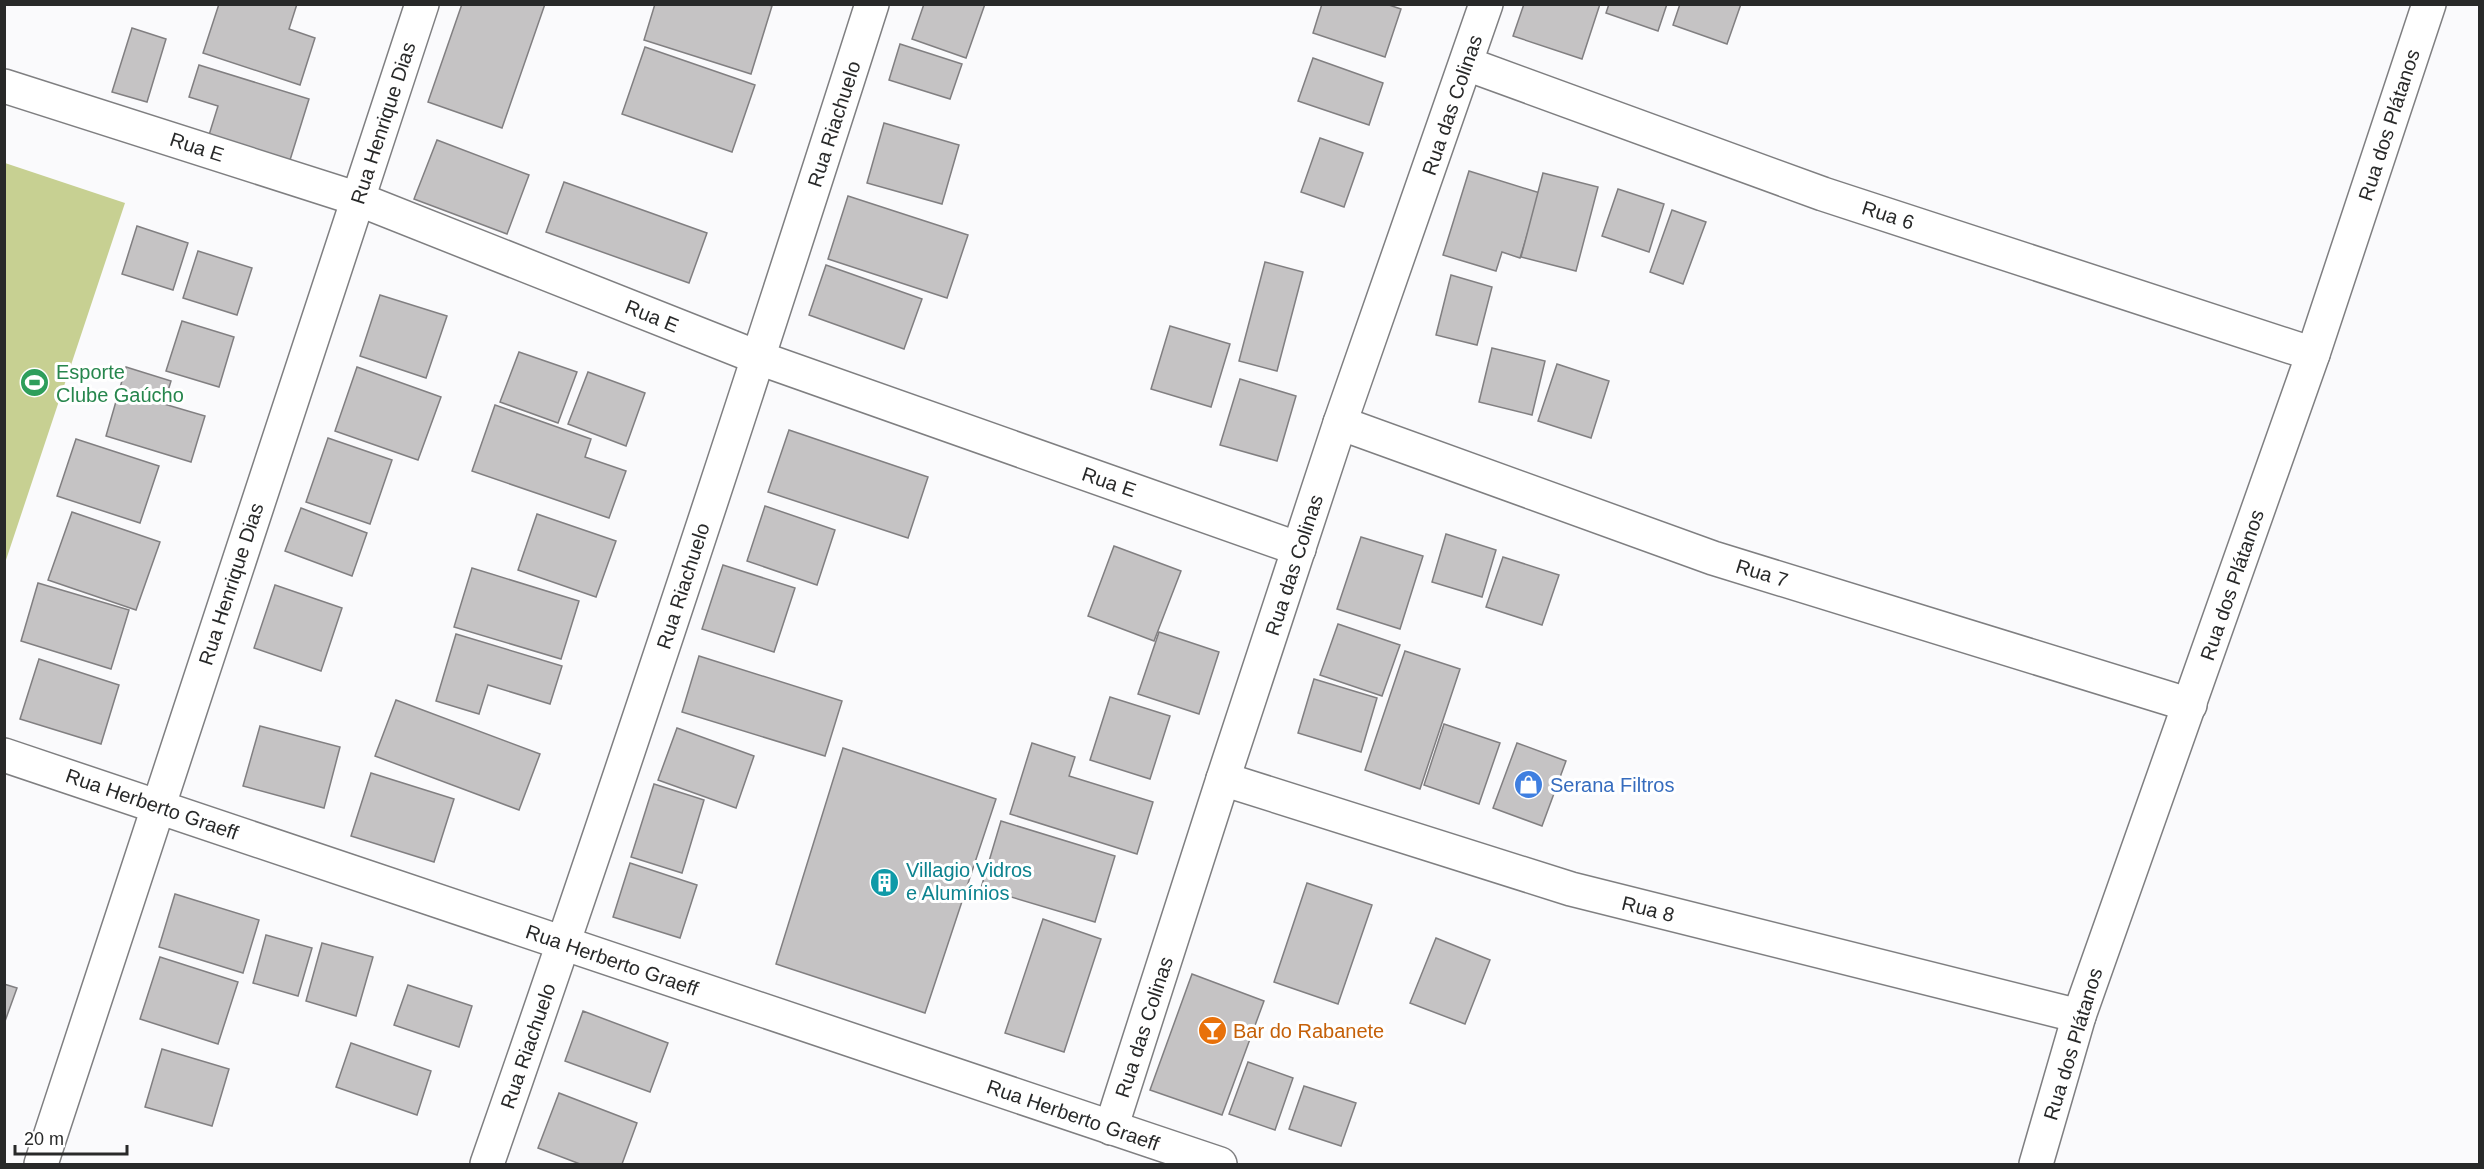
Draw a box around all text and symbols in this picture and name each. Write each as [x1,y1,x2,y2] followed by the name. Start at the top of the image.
[1418,32,1486,178] street label: Rua das Colinas
[346,39,420,207] street label: Rua Henrique Dias
[2354,47,2424,203] street label: Rua dos Plátanos
[803,58,865,190] street label: Rua Riachuelo
[167,128,227,166] street label: Rua E
[1859,196,1917,234] street label: Rua 6
[622,295,682,337] street label: Rua E
[56,361,184,406] place label: Esporte Clube Gaúcho
[19,367,51,399] sports icon: Esporte Clube Gaúcho
[1079,463,1139,501] street label: Rua E
[1261,492,1327,638] street label: Rua das Colinas
[194,500,268,668] street label: Rua Henrique Dias
[2196,507,2268,663] street label: Rua dos Plátanos
[652,520,714,652] street label: Rua Riachuelo
[1733,555,1791,591] street label: Rua 7
[63,764,241,844] street label: Rua Herberto Graeff
[1513,769,1545,801] shop icon: Serana Filtros
[1550,774,1675,796] place label: Serana Filtros
[906,859,1032,904] place label: Villagio Vidros e Alumínios
[869,866,901,898] building icon: Villagio Vidros e Alumínios
[1619,892,1677,926] street label: Rua 8
[523,920,701,1000] street label: Rua Herberto Graeff
[1111,954,1177,1100] street label: Rua das Colinas
[2039,965,2107,1123] street label: Rua dos Plátanos
[496,980,560,1112] street label: Rua Riachuelo
[1196,1015,1228,1047] bar icon: Bar do Rabanete
[1233,1020,1384,1042] place label: Bar do Rabanete
[984,1075,1162,1155] street label: Rua Herberto Graeff
[15,1118,128,1156] scale bar
[24,1129,64,1149] text: 20 m

